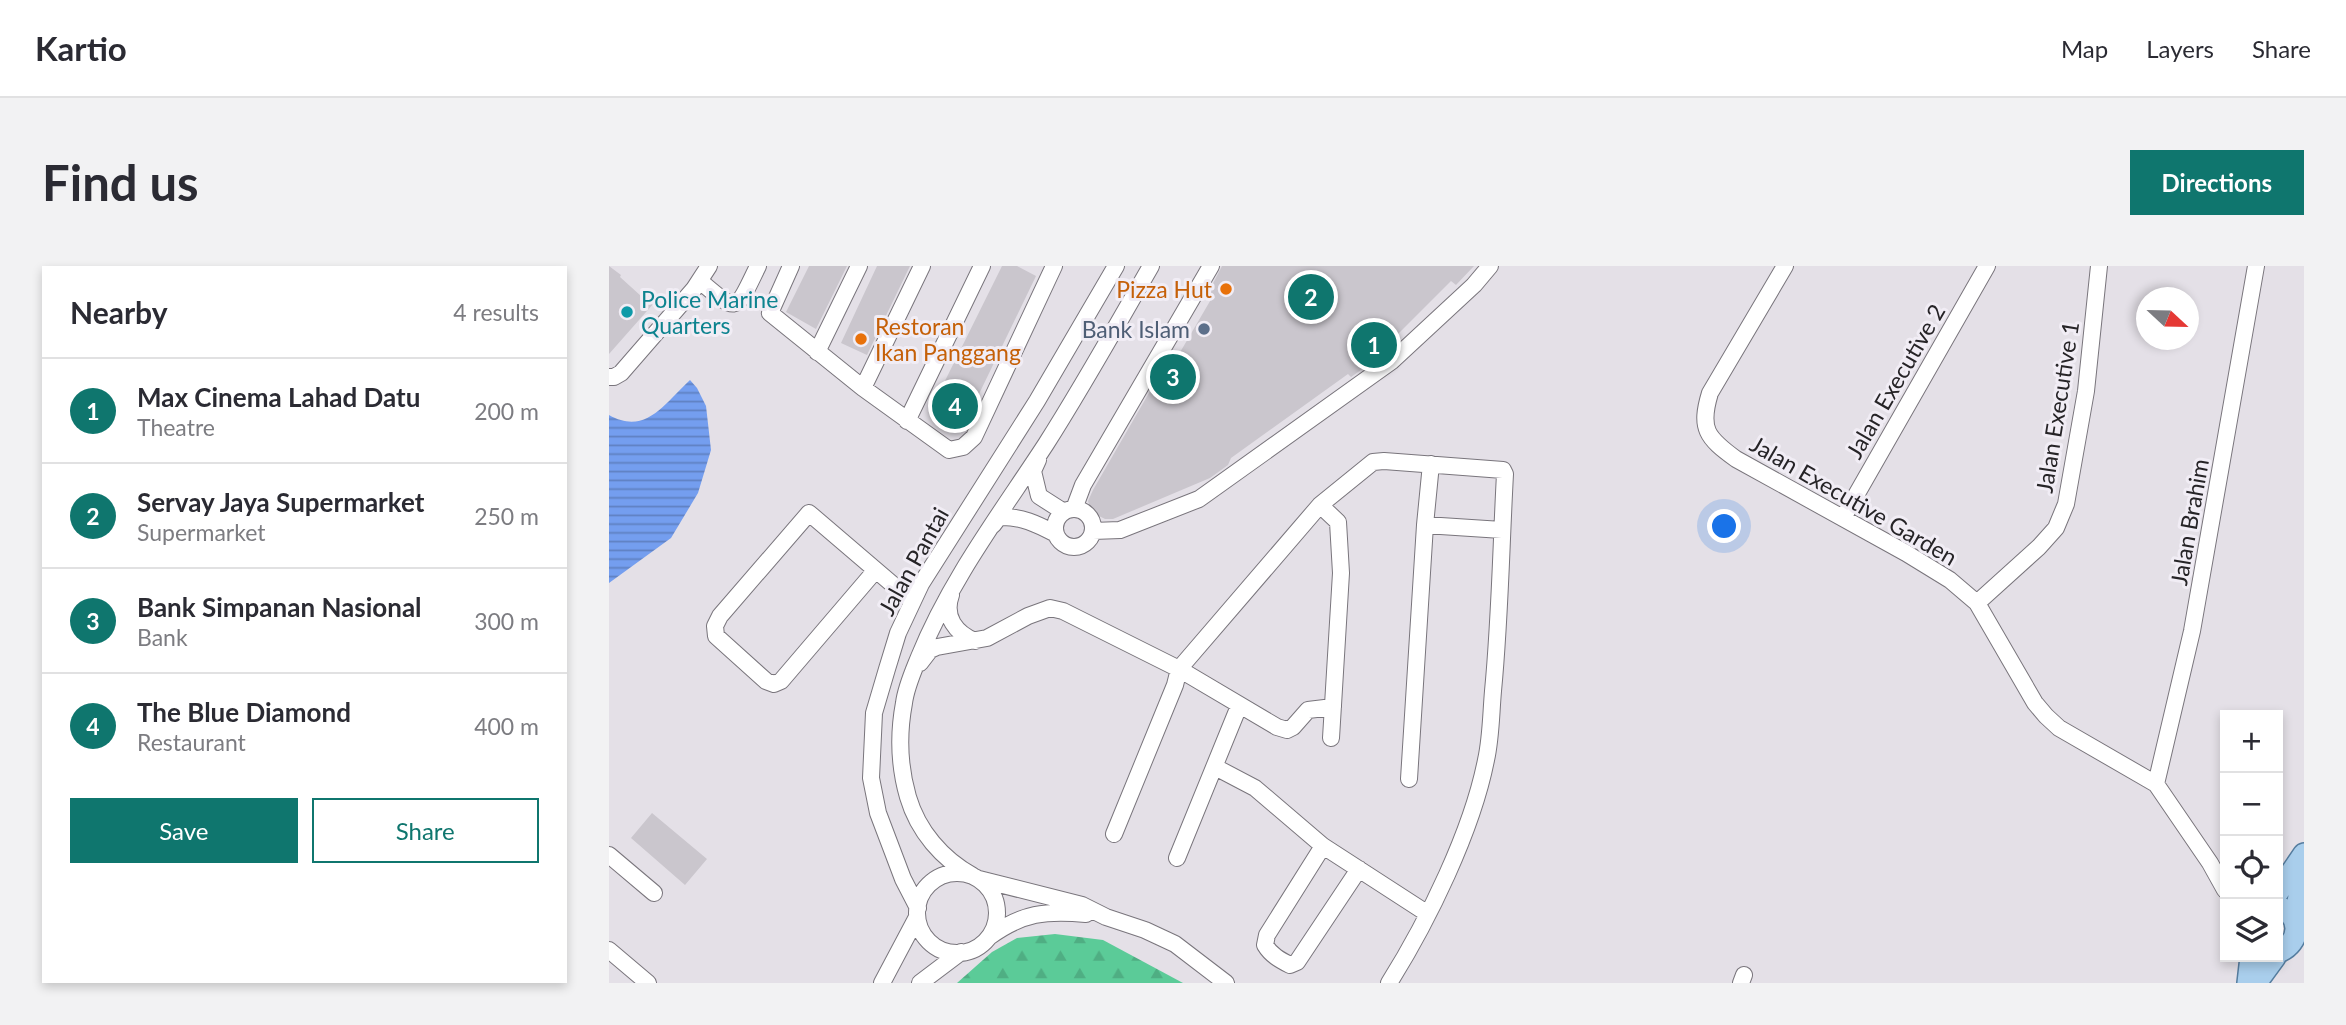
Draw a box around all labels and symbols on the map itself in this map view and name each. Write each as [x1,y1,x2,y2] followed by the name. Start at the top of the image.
[1288,271,1334,323] pin: 2
[1116,275,1213,303] place label: Pizza Hut
[1218,281,1234,297] marker: Pizza Hut
[641,285,778,339] place label: Police Marine Quarters
[2136,287,2199,350] north arrow
[1839,299,1951,463] street label: Jalan Executive 2
[619,304,635,320] marker: Police Marine Quarters
[875,312,1021,366] place label: Restoran Ikan Panggang
[1082,315,1190,343] place label: Bank Islam
[1351,319,1397,371] pin: 1
[2030,319,2084,495] street label: Jalan Executive 1
[1196,321,1212,337] marker: Bank Islam
[853,331,869,347] marker: Restoran Ikan Panggang
[1150,351,1196,403] pin: 3
[932,380,978,432] pin: 4
[1746,429,1962,571] street label: Jalan Executive Garden
[2164,457,2214,587] street label: Jalan Brahim
[872,502,954,620] street label: Jalan Pantai
[1707,509,1741,543] your location

